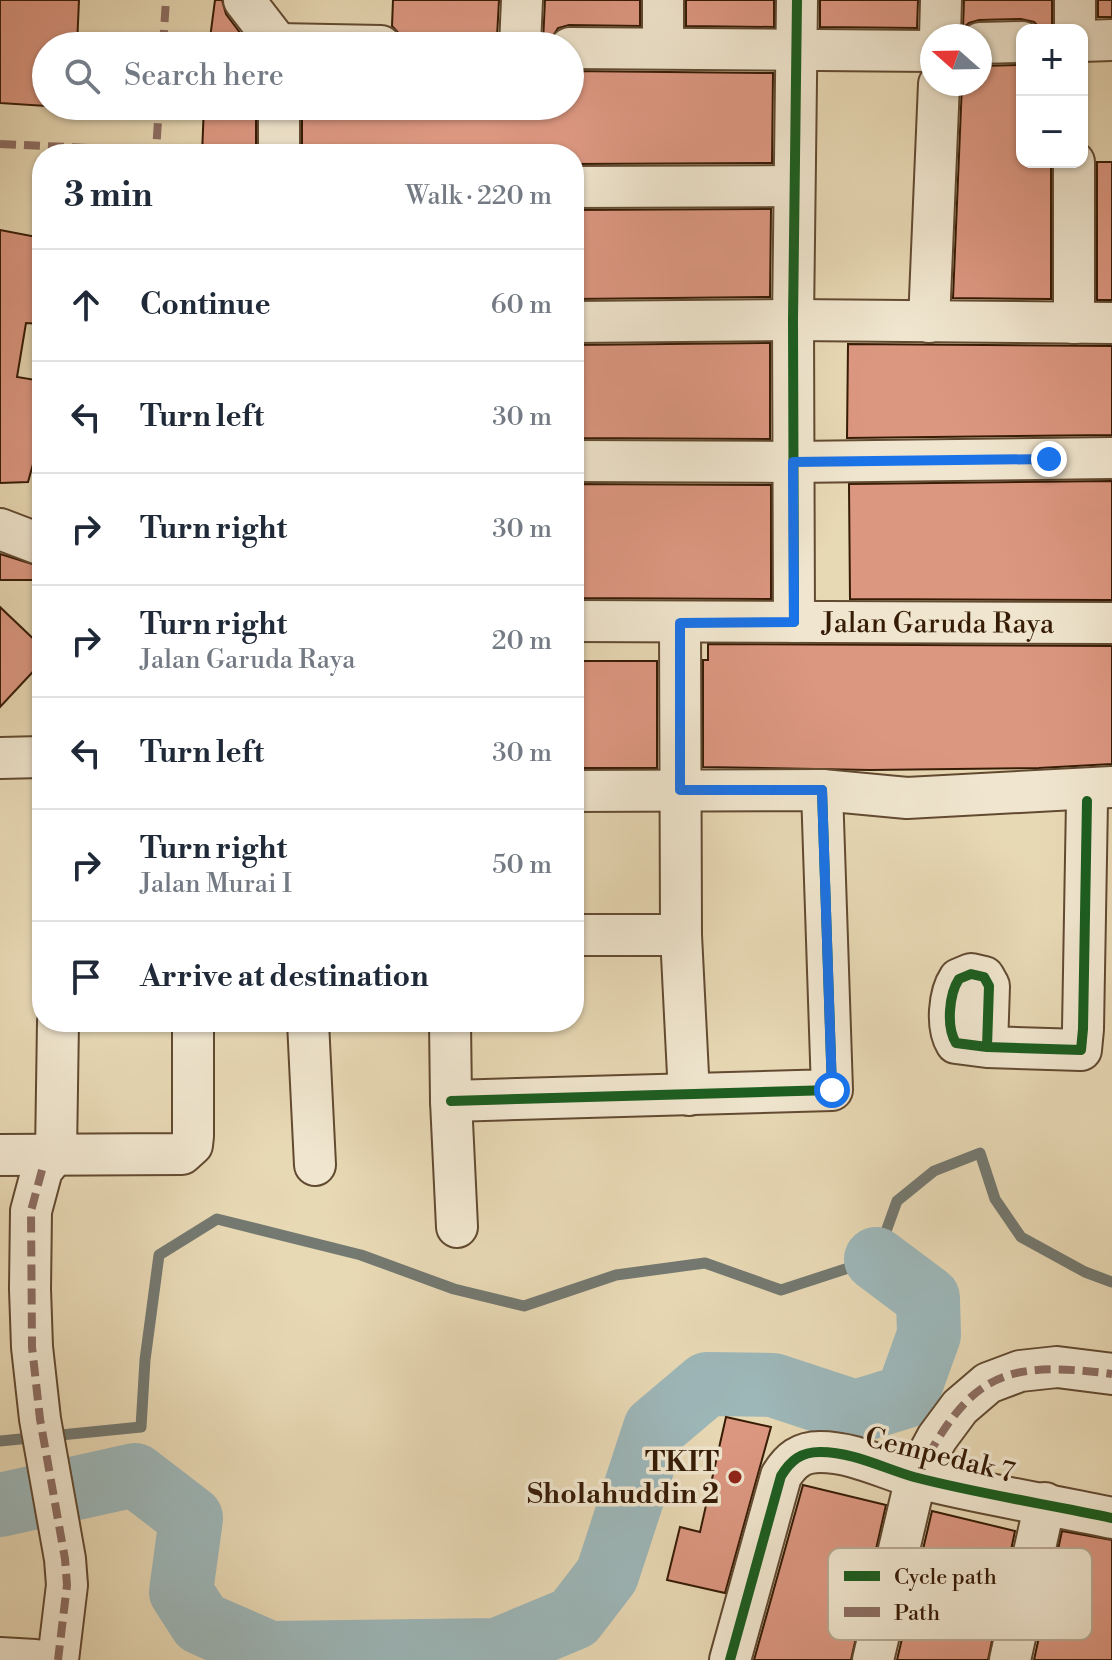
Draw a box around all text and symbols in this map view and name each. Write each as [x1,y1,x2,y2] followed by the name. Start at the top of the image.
[920,24,992,96] north arrow
[1016,24,1088,168] map controls
[1016,24,1088,96] button: +
[32,32,584,120] search box
[60,54,104,98] icon: search
[124,57,284,95] text: Search here
[1016,96,1088,168] button: −
[64,175,153,217] text: 3 min
[406,180,552,212] text: Walk · 220 m
[64,283,108,327] icon: ahead
[140,286,271,324] text: Continue
[491,289,552,321] text: 60 m
[64,395,108,439] icon: left
[140,398,264,436] text: Turn left
[492,401,552,433] text: 30 m
[1031,441,1067,477] route end
[64,507,108,551] icon: right
[140,510,287,548] text: Turn right
[492,513,552,545] text: 30 m
[140,606,287,644] text: Turn right
[821,606,1055,642] street label: Jalan Garuda Raya
[64,619,108,663] icon: right
[492,625,552,657] text: 20 m
[140,644,356,676] text: Jalan Garuda Raya
[64,731,108,775] icon: left
[140,734,264,772] text: Turn left
[492,737,552,769] text: 30 m
[140,830,287,868] text: Turn right
[64,843,108,887] icon: right
[492,849,552,881] text: 50 m
[140,868,292,900] text: Jalan Murai I
[64,955,108,999] icon: arrive
[140,958,429,996] text: Arrive at destination
[814,1072,850,1108] route start
[861,1420,1018,1491] street label: Cempedak 7
[527,1445,719,1512] place label: TKIT Sholahuddin 2
[726,1468,744,1486] marker: TKIT Sholahuddin 2
[828,1548,1092,1640] legend
[894,1564,997,1591] text: Cycle path
[894,1600,940,1627] text: Path

